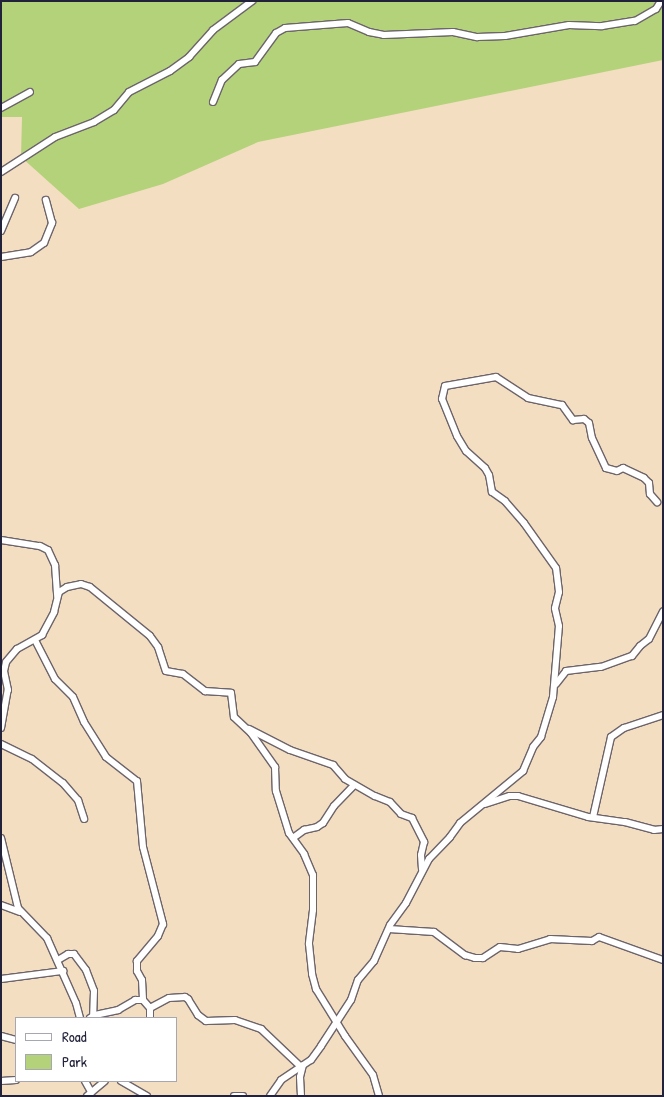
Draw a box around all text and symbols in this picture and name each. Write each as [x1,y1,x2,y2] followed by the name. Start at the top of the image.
[15,1017,178,1082] legend
[62,1026,87,1047] text: Road
[62,1051,87,1072] text: Park

